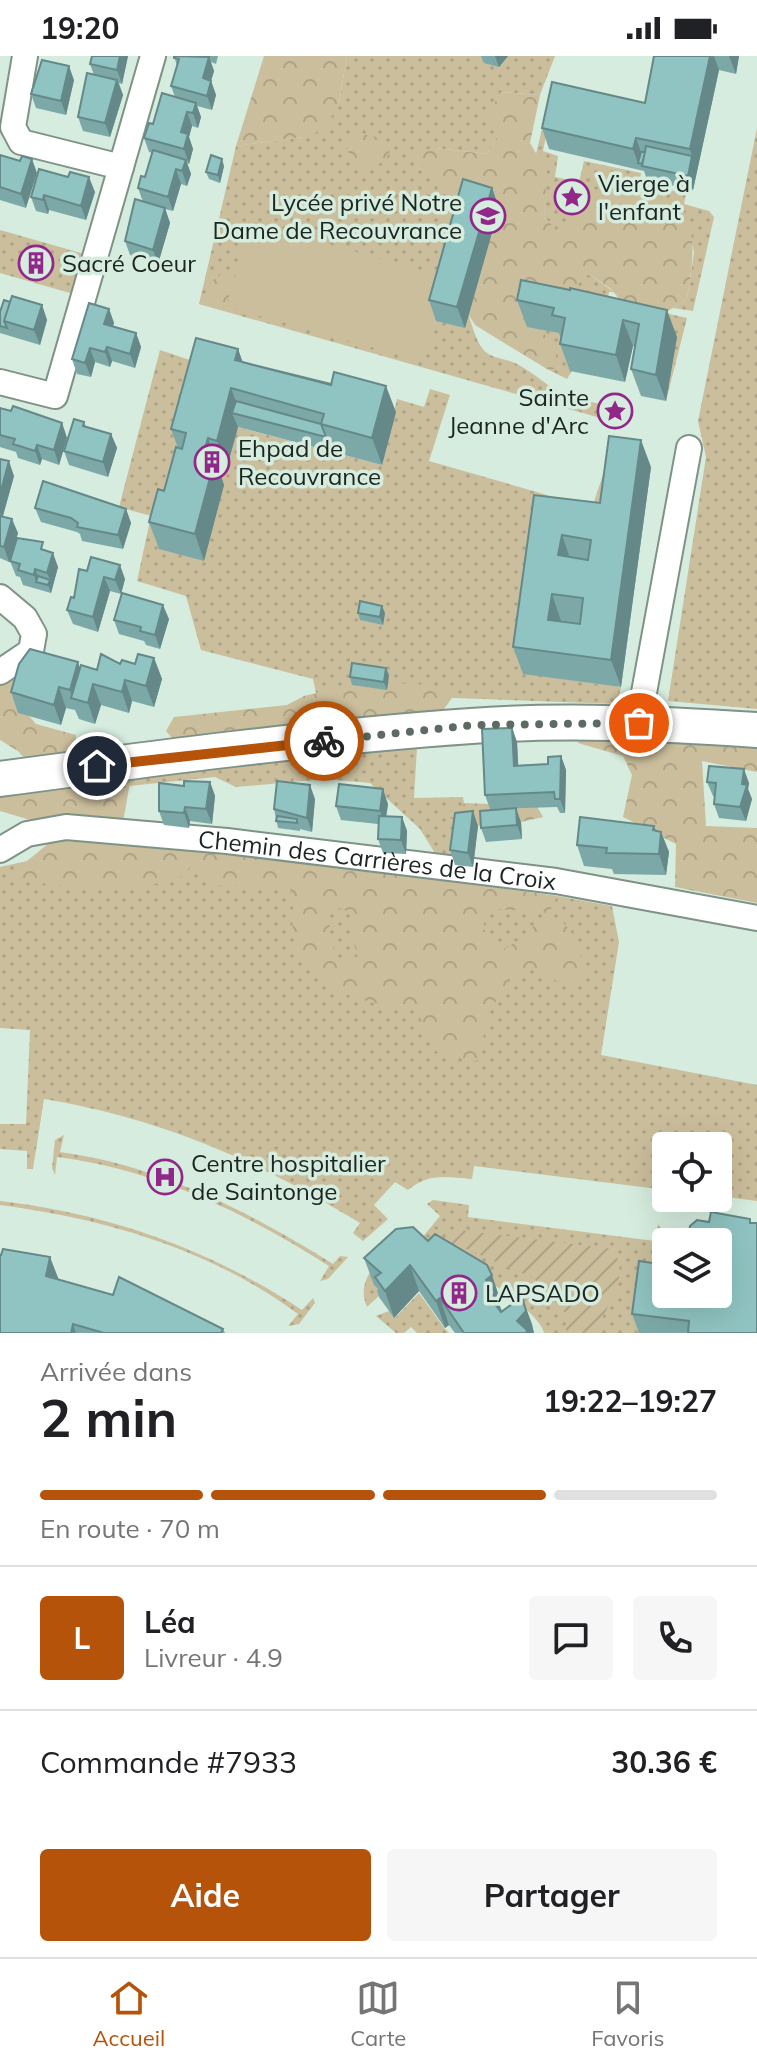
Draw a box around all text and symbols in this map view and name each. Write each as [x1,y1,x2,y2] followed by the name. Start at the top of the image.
[40,9,119,47] text: 19:20
[598,168,690,226] place label: Vierge à l'enfant
[553,178,591,216] place icon: Vierge à l'enfant
[212,187,462,245] place label: Lycée privé Notre Dame de Recouvrance
[469,197,507,235] school or university icon: Lycée privé Notre Dame de Recouvrance
[17,244,55,282] building icon: Sacré Coeur
[62,248,196,278] place label: Sacré Coeur
[448,382,589,440] place label: Sainte Jeanne d'Arc
[596,392,634,430] place icon: Sainte Jeanne d'Arc
[238,433,381,491] place label: Ehpad de Recouvrance
[193,443,231,481] building icon: Ehpad de Recouvrance
[605,689,673,757] pin
[284,701,364,781] courier
[617,701,661,745] icon: bag
[302,719,346,763] icon: bike
[63,732,131,800] pin
[75,744,119,788] icon: home
[197,824,558,896] street label: Chemin des Carrières de la Croix
[652,1132,732,1308] map controls
[652,1132,732,1212] button: locate
[191,1148,386,1206] place label: Centre hospitalier de Saintonge
[146,1158,184,1196] hospital icon: Centre hospitalier de Saintonge
[652,1228,732,1308] button: layers
[440,1274,478,1312] building icon: LAPSADO
[485,1278,600,1308] place label: LAPSADO
[40,1355,192,1388] text: Arrivée dans
[543,1382,717,1420] text: 19:22–19:27
[40,1385,177,1450] text: 2 min
[40,1512,220,1545] text: En route · 70 m
[529,1596,613,1680] button: chat
[633,1596,717,1680] button: phone
[144,1603,196,1641] text: Léa
[74,1619,90,1657] text: L
[144,1641,283,1674] text: Livreur · 4.9
[40,1743,297,1781] text: Commande #7933
[611,1743,717,1781] text: 30.36 €
[40,1849,371,1941] button: Aide
[387,1849,717,1941] button: Partager
[92,1976,165,2052] tab: Accueil
[350,1976,406,2052] tab: Carte
[591,1976,664,2052] tab: Favoris

